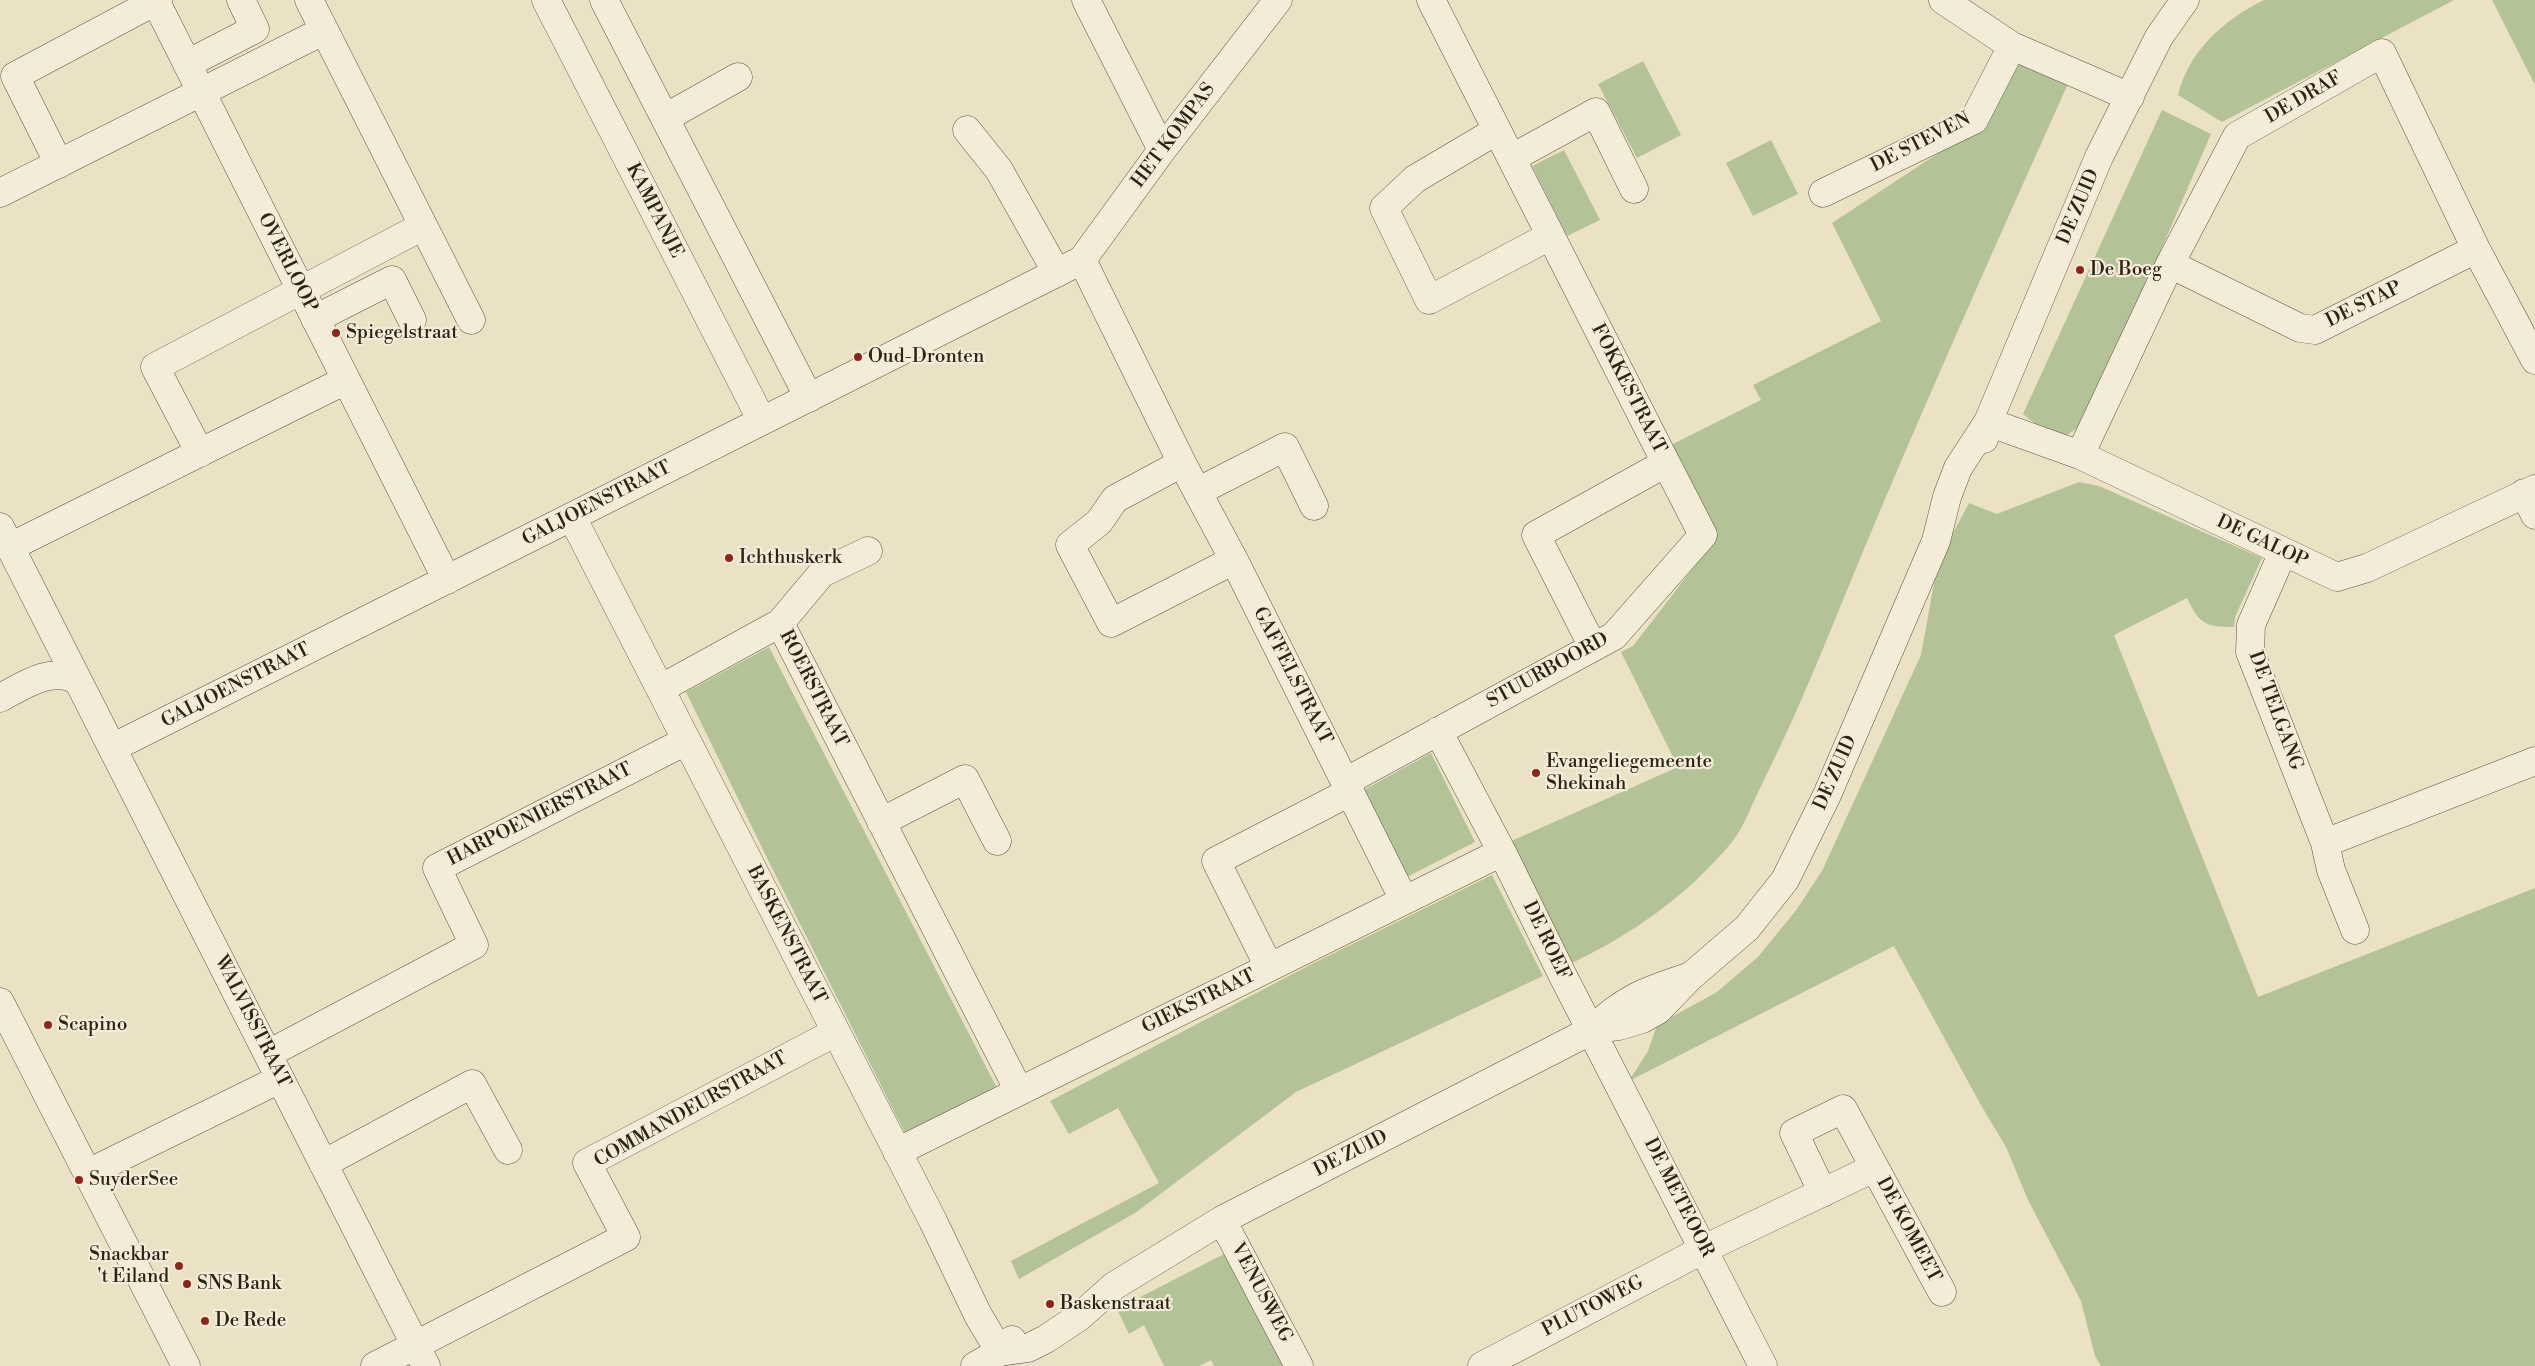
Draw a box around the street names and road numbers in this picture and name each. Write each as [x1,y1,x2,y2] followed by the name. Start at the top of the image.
[2262,67,2346,129] street label: DE DRAF
[1127,79,1221,193] street label: HET KOMPAS
[1867,108,1975,178] street label: DE STEVEN
[620,160,688,262] street label: KAMPANJE
[2053,166,2105,248] street label: DE ZUID
[252,209,322,317] street label: OVERLOOP
[2322,277,2406,333] street label: DE STAP
[1585,320,1671,458] street label: FOKKESTRAAT
[519,457,675,551] street label: GALJOENSTRAAT
[2213,511,2311,573] street label: DE GALOP
[1247,603,1337,749] street label: GAFFELSTRAAT
[774,627,852,751] street label: ROERSTRAAT
[1483,628,1613,714] street label: STUURBOORD
[158,639,314,733] street label: GALJOENSTRAAT
[2243,648,2307,774] street label: DE TELGANG
[1809,732,1863,814] street label: DE ZUID
[444,758,636,872] street label: HARPOENIERSTRAAT
[741,862,831,1008] street label: BASKENSTRAAT
[1517,898,1575,984] street label: DE ROEF
[209,952,295,1092] street label: WALVISSTRAAT
[1139,965,1259,1039] street label: GIEKSTRAAT
[590,1047,792,1173] street label: COMMANDEURSTRAAT
[1310,1126,1392,1182] street label: DE ZUID
[1638,1135,1718,1261] street label: DE METEOOR
[1871,1173,1945,1287] street label: DE KOMEET
[1225,1239,1297,1347] street label: VENUSWEG
[1539,1272,1647,1342] street label: PLUTOWEG

